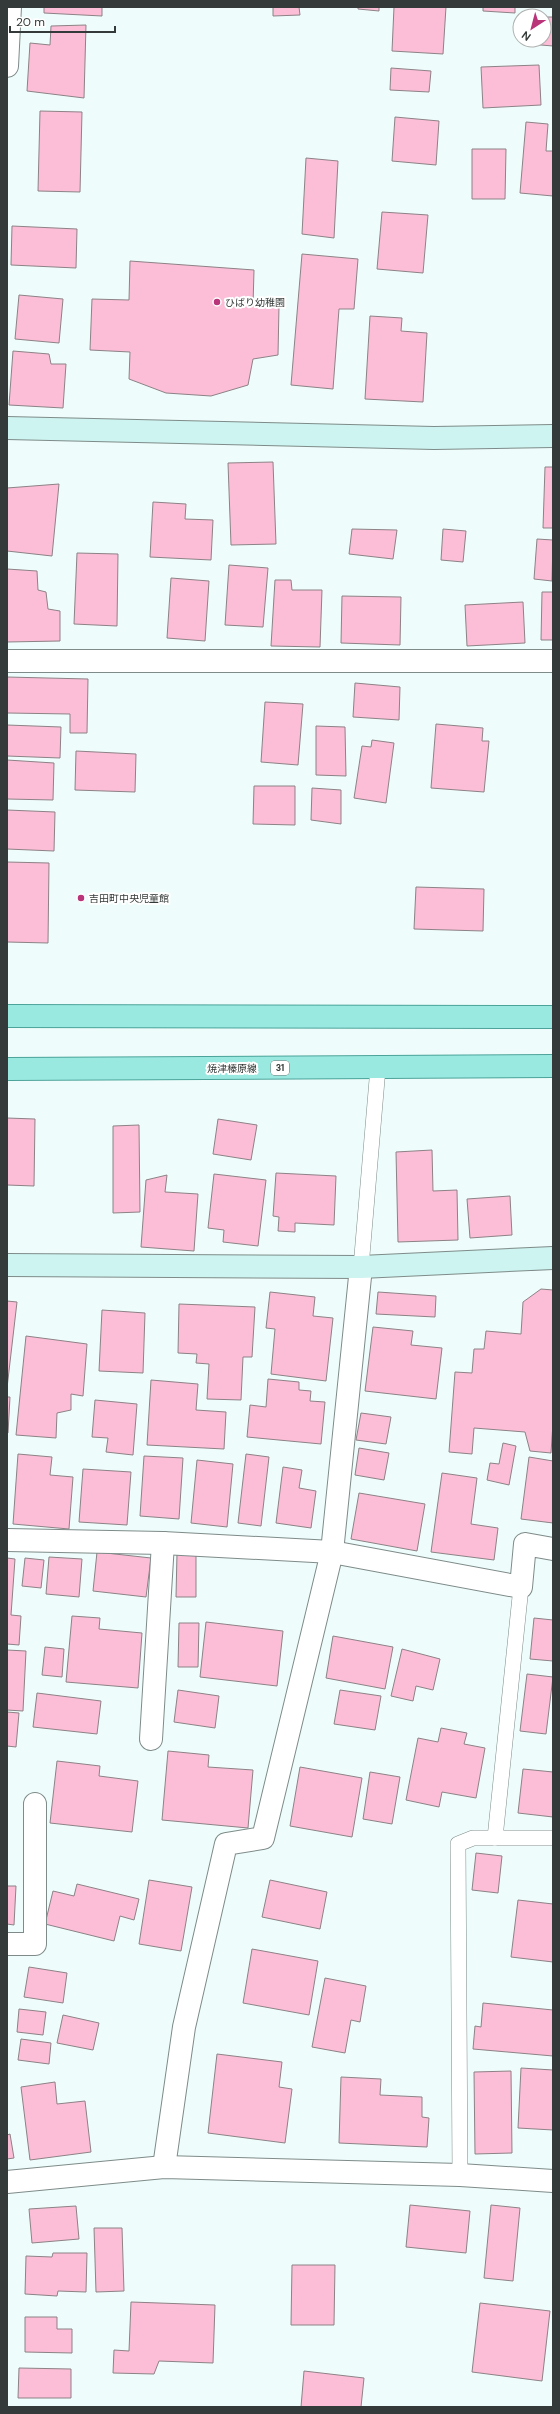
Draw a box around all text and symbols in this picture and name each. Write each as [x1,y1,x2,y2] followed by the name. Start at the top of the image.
[10,8,115,34] scale bar
[512,8,552,48] north arrow
[16,14,45,30] text: 20 m
[519,28,533,44] text: N
[225,296,285,309] place label: ひばり幼稚園
[212,297,222,307] marker: ひばり幼稚園
[89,892,169,905] place label: 吉田町中央児童館
[76,893,86,903] marker: 吉田町中央児童館
[271,1061,289,1075] road number: 31
[207,1062,257,1075] street label: 焼津榛原線

